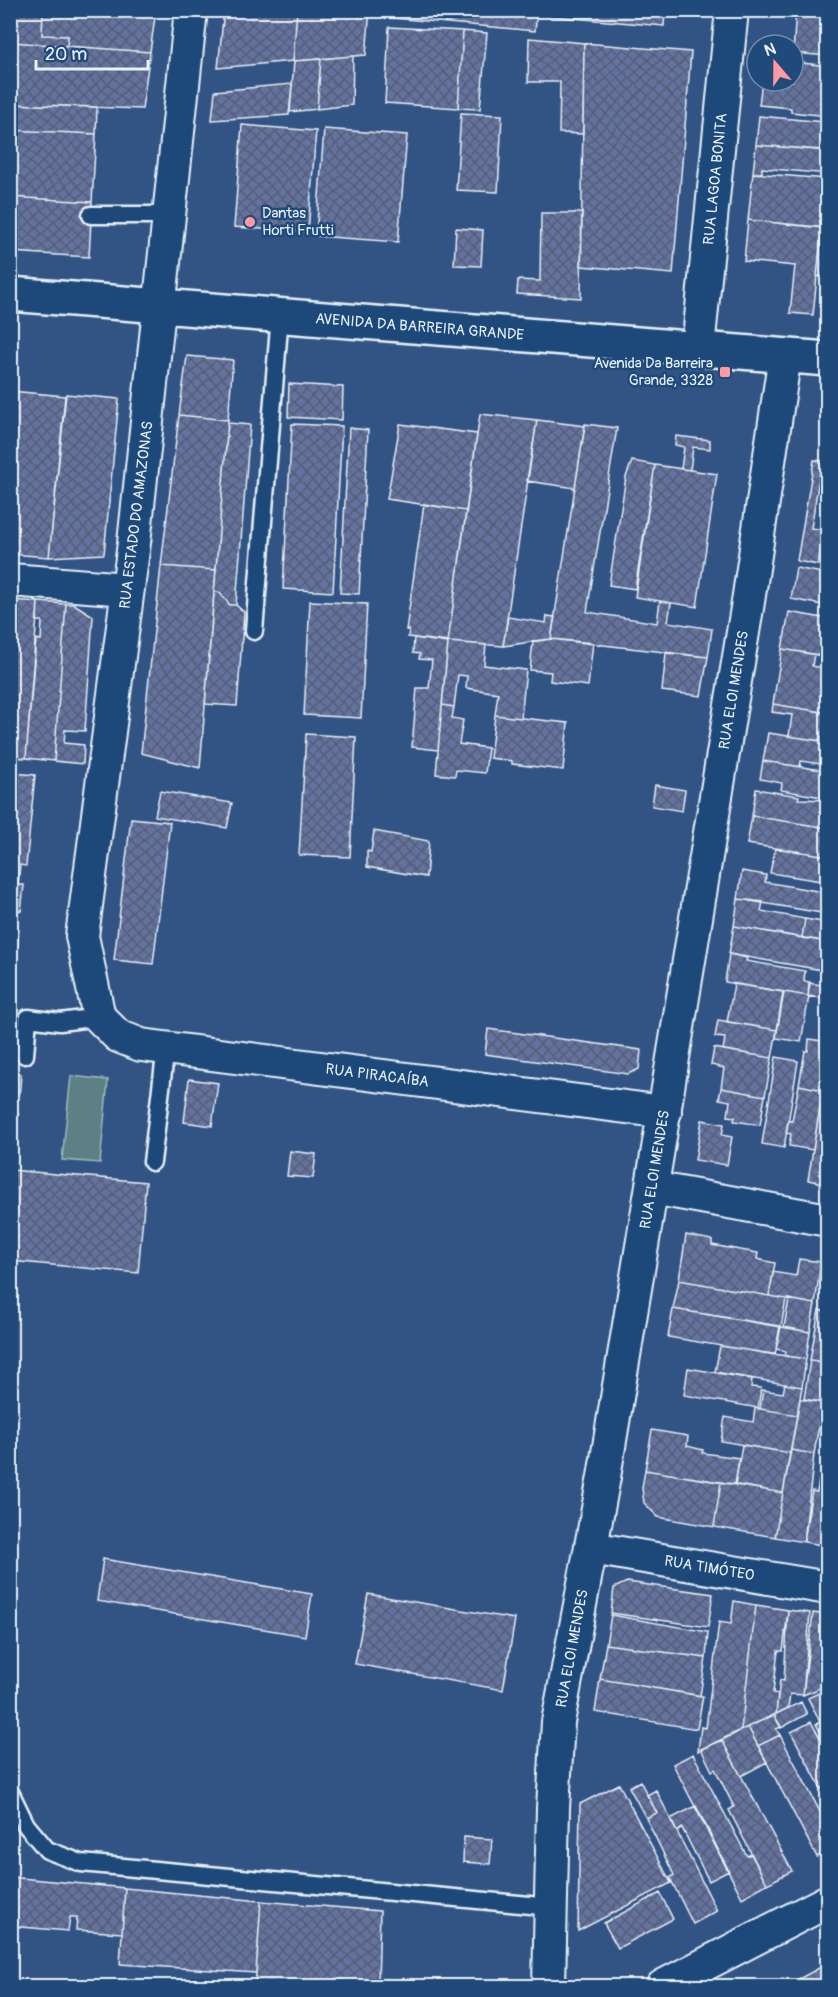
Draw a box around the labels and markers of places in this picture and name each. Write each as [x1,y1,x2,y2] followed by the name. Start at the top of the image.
[262,204,334,240] place label: Dantas Horti Frutti
[243,215,257,229] marker: Dantas Horti Frutti
[594,354,713,390] place label: Avenida Da Barreira Grande, 3328
[718,365,732,379] marker: Avenida Da Barreira Grande, 3328

